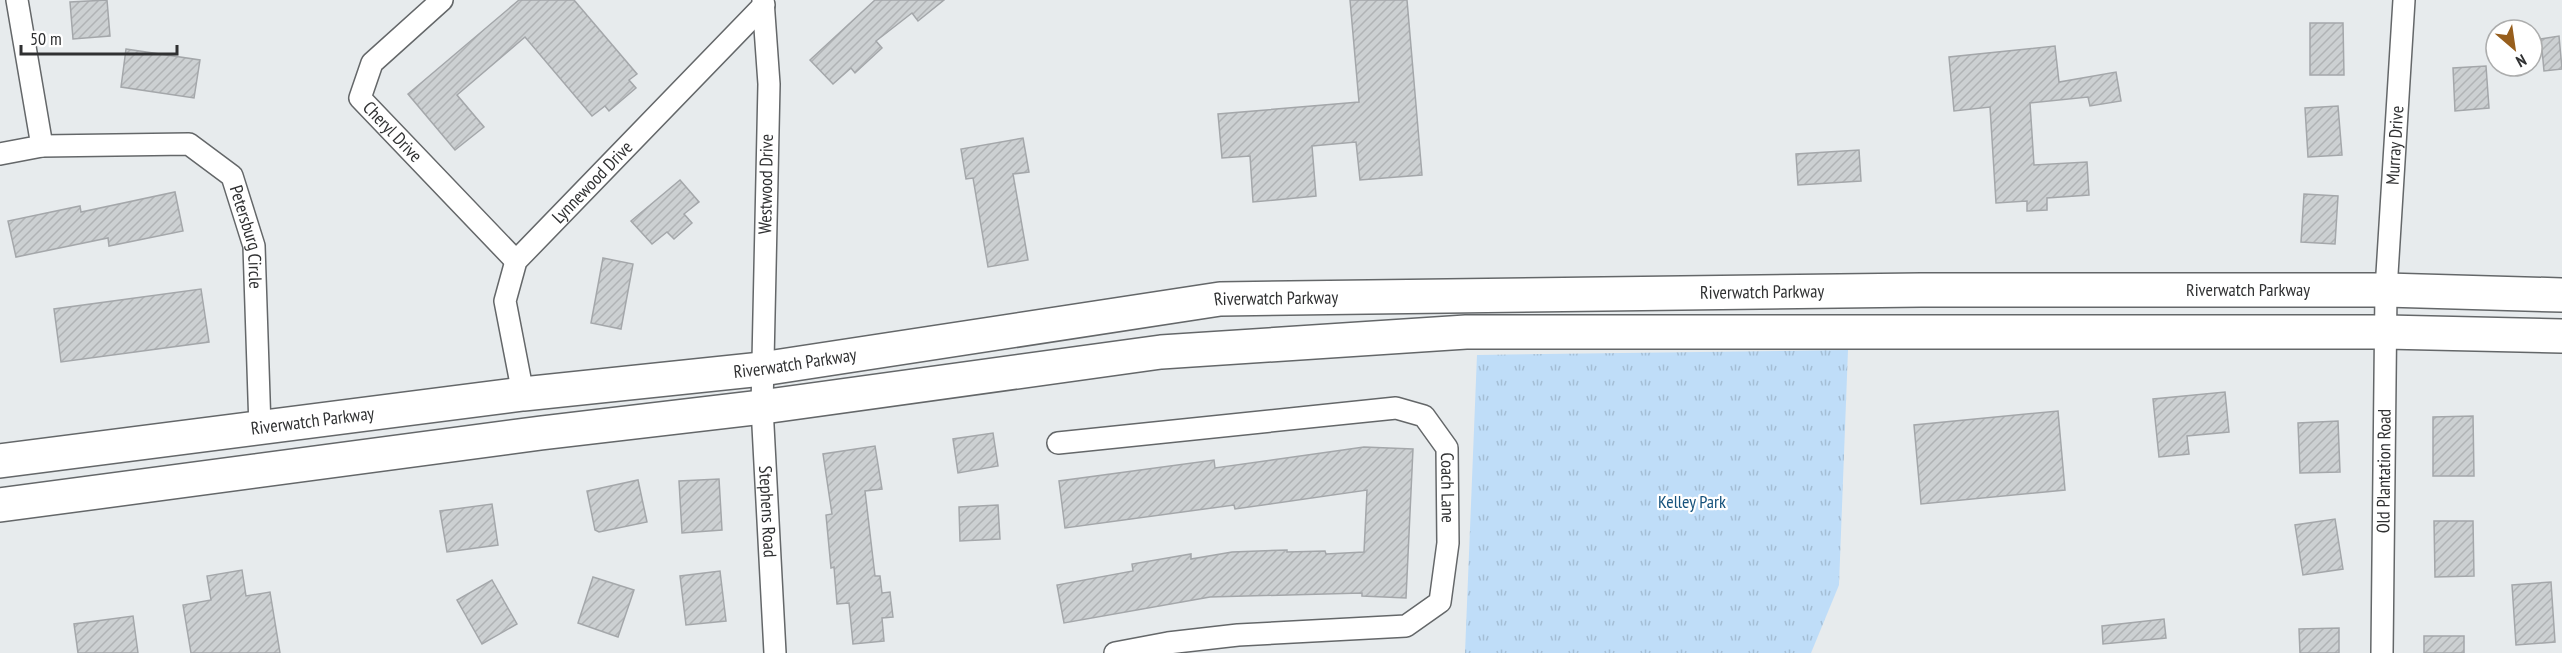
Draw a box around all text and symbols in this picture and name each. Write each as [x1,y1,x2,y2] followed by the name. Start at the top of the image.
[21,18,177,56] scale bar
[2484,18,2544,78] north arrow
[30,27,62,50] text: 50 m
[2513,50,2530,72] text: N
[358,96,427,167] street label: Cheryl Drive
[2381,105,2408,185] street label: Murray Drive
[753,134,778,234] street label: Westwood Drive
[547,136,637,228] street label: Lynnewood Drive
[225,182,267,289] street label: Petersburg Circle
[2186,278,2310,301] street label: Riverwatch Parkway
[1700,279,1824,304] street label: Riverwatch Parkway
[1212,285,1339,311] street label: Riverwatch Parkway
[732,343,858,383] street label: Riverwatch Parkway
[249,401,376,440] street label: Riverwatch Parkway
[2371,409,2396,533] street label: Old Plantation Road
[1436,452,1460,523] street label: Coach Lane
[754,465,782,558] street label: Stephens Road
[1658,490,1726,513] park label: Kelley Park

